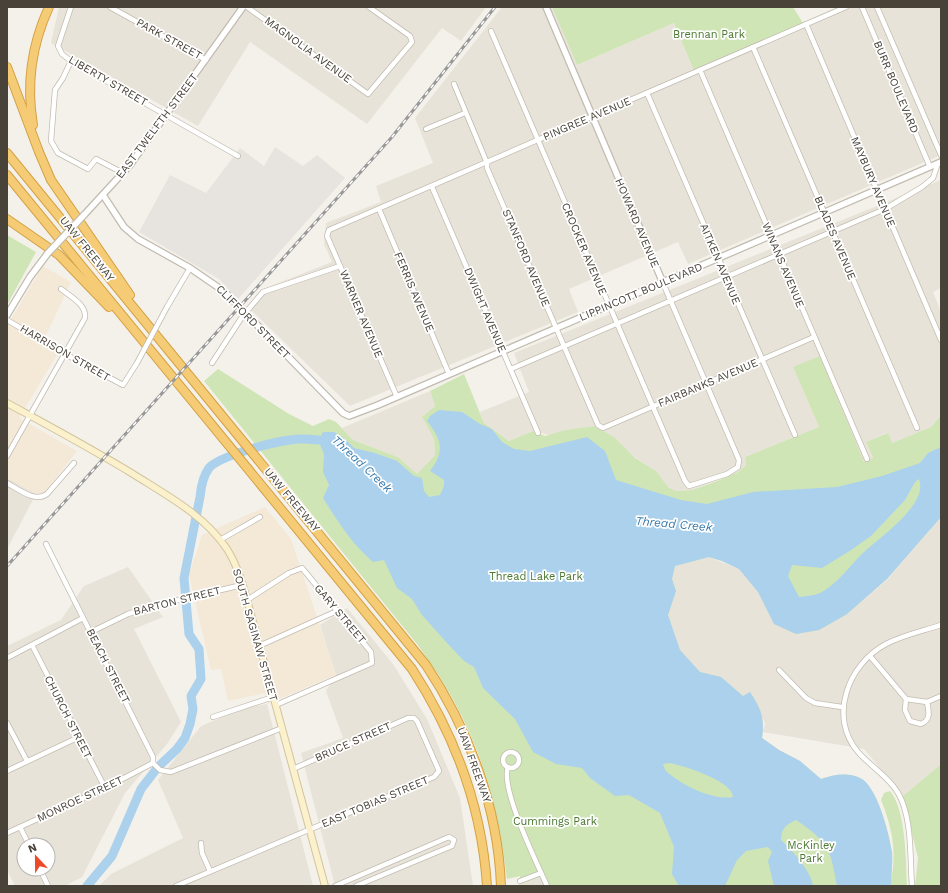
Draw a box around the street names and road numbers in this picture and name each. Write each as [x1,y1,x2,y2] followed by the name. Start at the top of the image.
[262,14,354,86] street label: MAGNOLIA AVENUE
[134,16,204,63] street label: PARK STREET
[871,39,921,135] street label: BURR BOULEVARD
[66,53,150,109] street label: LIBERTY STREET
[113,71,201,181] street label: EAST TWELFTH STREET
[541,95,633,143] street label: PINGREE AVENUE
[848,135,898,229] street label: MAYBURY AVENUE
[612,176,662,270] street label: HOWARD AVENUE
[811,194,859,282] street label: BLADES AVENUE
[559,201,609,297] street label: CROCKER AVENUE
[500,207,552,309] street label: STANFORD AVENUE
[57,214,117,285] street label: UAW FREEWAY
[759,220,807,310] street label: WINANS AVENUE
[697,222,743,306] street label: AITKEN AVENUE
[391,250,437,334] street label: FERRIS AVENUE
[577,260,705,324] street label: LIPPINCOTT BOULEVARD
[461,266,509,354] street label: DWIGHT AVENUE
[337,268,385,360] street label: WARNER AVENUE
[213,282,293,362] street label: CLIFFORD STREET
[18,322,113,384] street label: HARRISON STREET
[656,356,760,410] street label: FAIRBANKS AVENUE
[261,465,323,535] street label: UAW FREEWAY
[230,567,280,703] street label: SOUTH SAGINAW STREET
[311,582,369,646] street label: GARY STREET
[132,584,222,618] street label: BARTON STREET
[84,627,133,706] street label: BEACH STREET
[41,673,95,761] street label: CHURCH STREET
[313,719,393,765] street label: BRUCE STREET
[454,725,494,805] street label: UAW FREEWAY
[35,773,125,825] street label: MONROE STREET
[319,773,431,830] street label: EAST TOBIAS STREET

